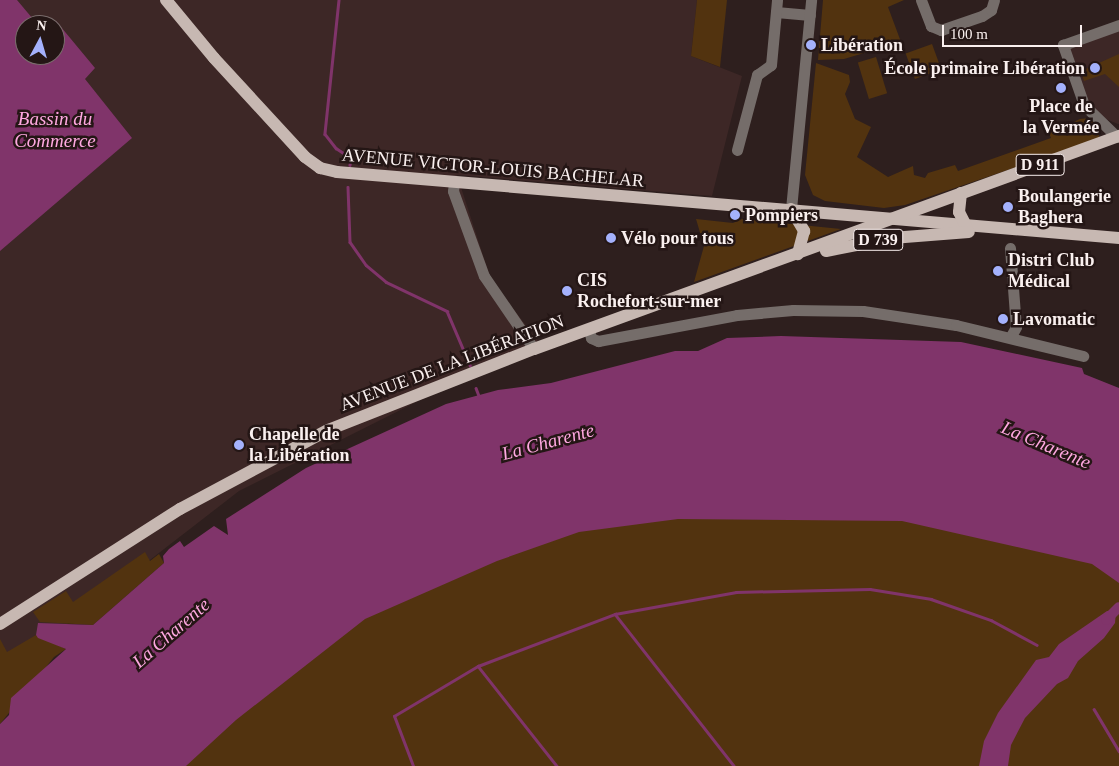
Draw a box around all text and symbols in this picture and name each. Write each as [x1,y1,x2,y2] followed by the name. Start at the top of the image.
[15,15,65,65] north arrow
[944,15,1084,47] scale bar
[36,18,47,34] text: N
[950,26,988,42] text: 100 m
[821,34,903,56] place label: Libération
[805,39,817,51] marker: Libération
[884,57,1085,79] place label: École primaire Libération
[1089,62,1101,74] marker: École primaire Libération
[1055,82,1067,94] marker: Place de la Vermée
[1023,96,1099,138] place label: Place de la Vermée
[14,108,96,152] water label: Bassin du Commerce
[341,144,645,192] street label: AVENUE VICTOR-LOUIS BACHELAR
[1015,152,1065,178] road number: D 911
[1018,186,1111,228] place label: Boulangerie Baghera
[1002,201,1014,213] marker: Boulangerie Baghera
[745,204,818,226] place label: Pompiers
[729,209,741,221] marker: Pompiers
[853,226,903,254] road number: D 739
[621,227,734,249] place label: Vélo pour tous
[605,232,617,244] marker: Vélo pour tous
[1008,250,1095,292] place label: Distri Club Médical
[992,265,1004,277] marker: Distri Club Médical
[577,270,721,312] place label: CIS Rochefort-sur-mer
[561,285,573,297] marker: CIS Rochefort-sur-mer
[1013,308,1095,330] place label: Lavomatic
[337,310,567,416] street label: AVENUE DE LA LIBÉRATION
[997,313,1009,325] marker: Lavomatic
[998,416,1094,474] water label: La Charente
[499,419,597,465] water label: La Charente
[249,424,350,466] place label: Chapelle de la Libération
[233,439,245,451] marker: Chapelle de la Libération
[128,593,214,673] water label: La Charente

